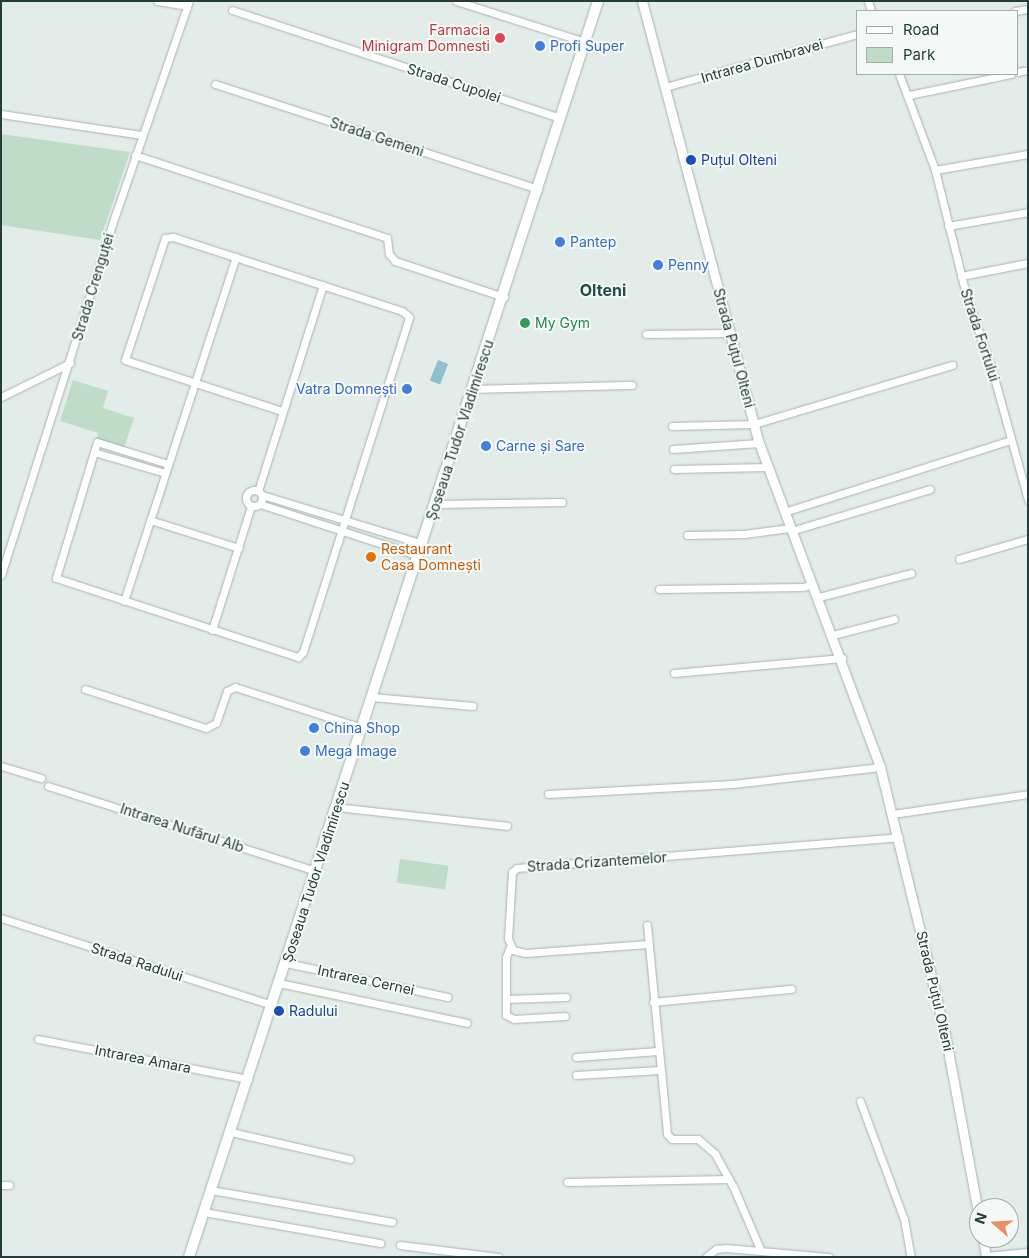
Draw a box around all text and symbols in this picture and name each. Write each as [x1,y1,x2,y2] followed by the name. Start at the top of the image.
[856,10,1019,75] legend
[903,20,939,39] text: Road
[362,22,490,54] place label: Farmacia Minigram Domnesti
[494,32,506,44] marker: Farmacia Minigram Domnesti
[699,36,825,86] street label: Intrarea Dumbravei
[550,38,624,54] place label: Profi Super
[534,40,546,52] marker: Profi Super
[903,45,935,64] text: Park
[405,60,503,106] street label: Strada Cupolei
[328,114,426,160] street label: Strada Gemeni
[701,152,777,168] place label: Puțul Olteni
[685,154,697,166] marker: Puțul Olteni
[69,231,117,343] street label: Strada Crenguței
[570,234,616,250] place label: Pantep
[554,236,566,248] marker: Pantep
[668,257,709,273] place label: Penny
[652,259,664,271] marker: Penny
[580,280,626,300] district label: Olteni
[710,286,758,410] street label: Strada Puțul Olteni
[957,286,1003,384] street label: Strada Fortului
[535,315,590,331] place label: My Gym
[519,317,531,329] marker: My Gym
[423,338,497,522] street label: Șoseaua Tudor Vladimirescu
[296,381,397,397] place label: Vatra Domnești
[401,383,413,395] marker: Vatra Domnești
[496,438,585,454] place label: Carne și Sare
[480,440,492,452] marker: Carne și Sare
[381,541,481,574] place label: Restaurant Casa Domnești
[365,551,377,563] marker: Restaurant Casa Domnești
[324,720,400,736] place label: China Shop
[308,722,320,734] marker: China Shop
[315,743,397,759] place label: Mega Image
[299,745,311,757] marker: Mega Image
[279,780,353,964] street label: Șoseaua Tudor Vladimirescu
[118,800,246,856] street label: Intrarea Nufărul Alb
[527,849,667,875] street label: Strada Crizantemelor
[913,929,957,1053] street label: Strada Puțul Olteni
[89,939,185,985] street label: Strada Radului
[316,962,416,998] street label: Intrarea Cernei
[289,1003,338,1019] place label: Radului
[273,1005,285,1017] marker: Radului
[93,1041,193,1077] street label: Intrarea Amara
[969,1198,1019,1248] north arrow
[971,1210,990,1226] text: N

